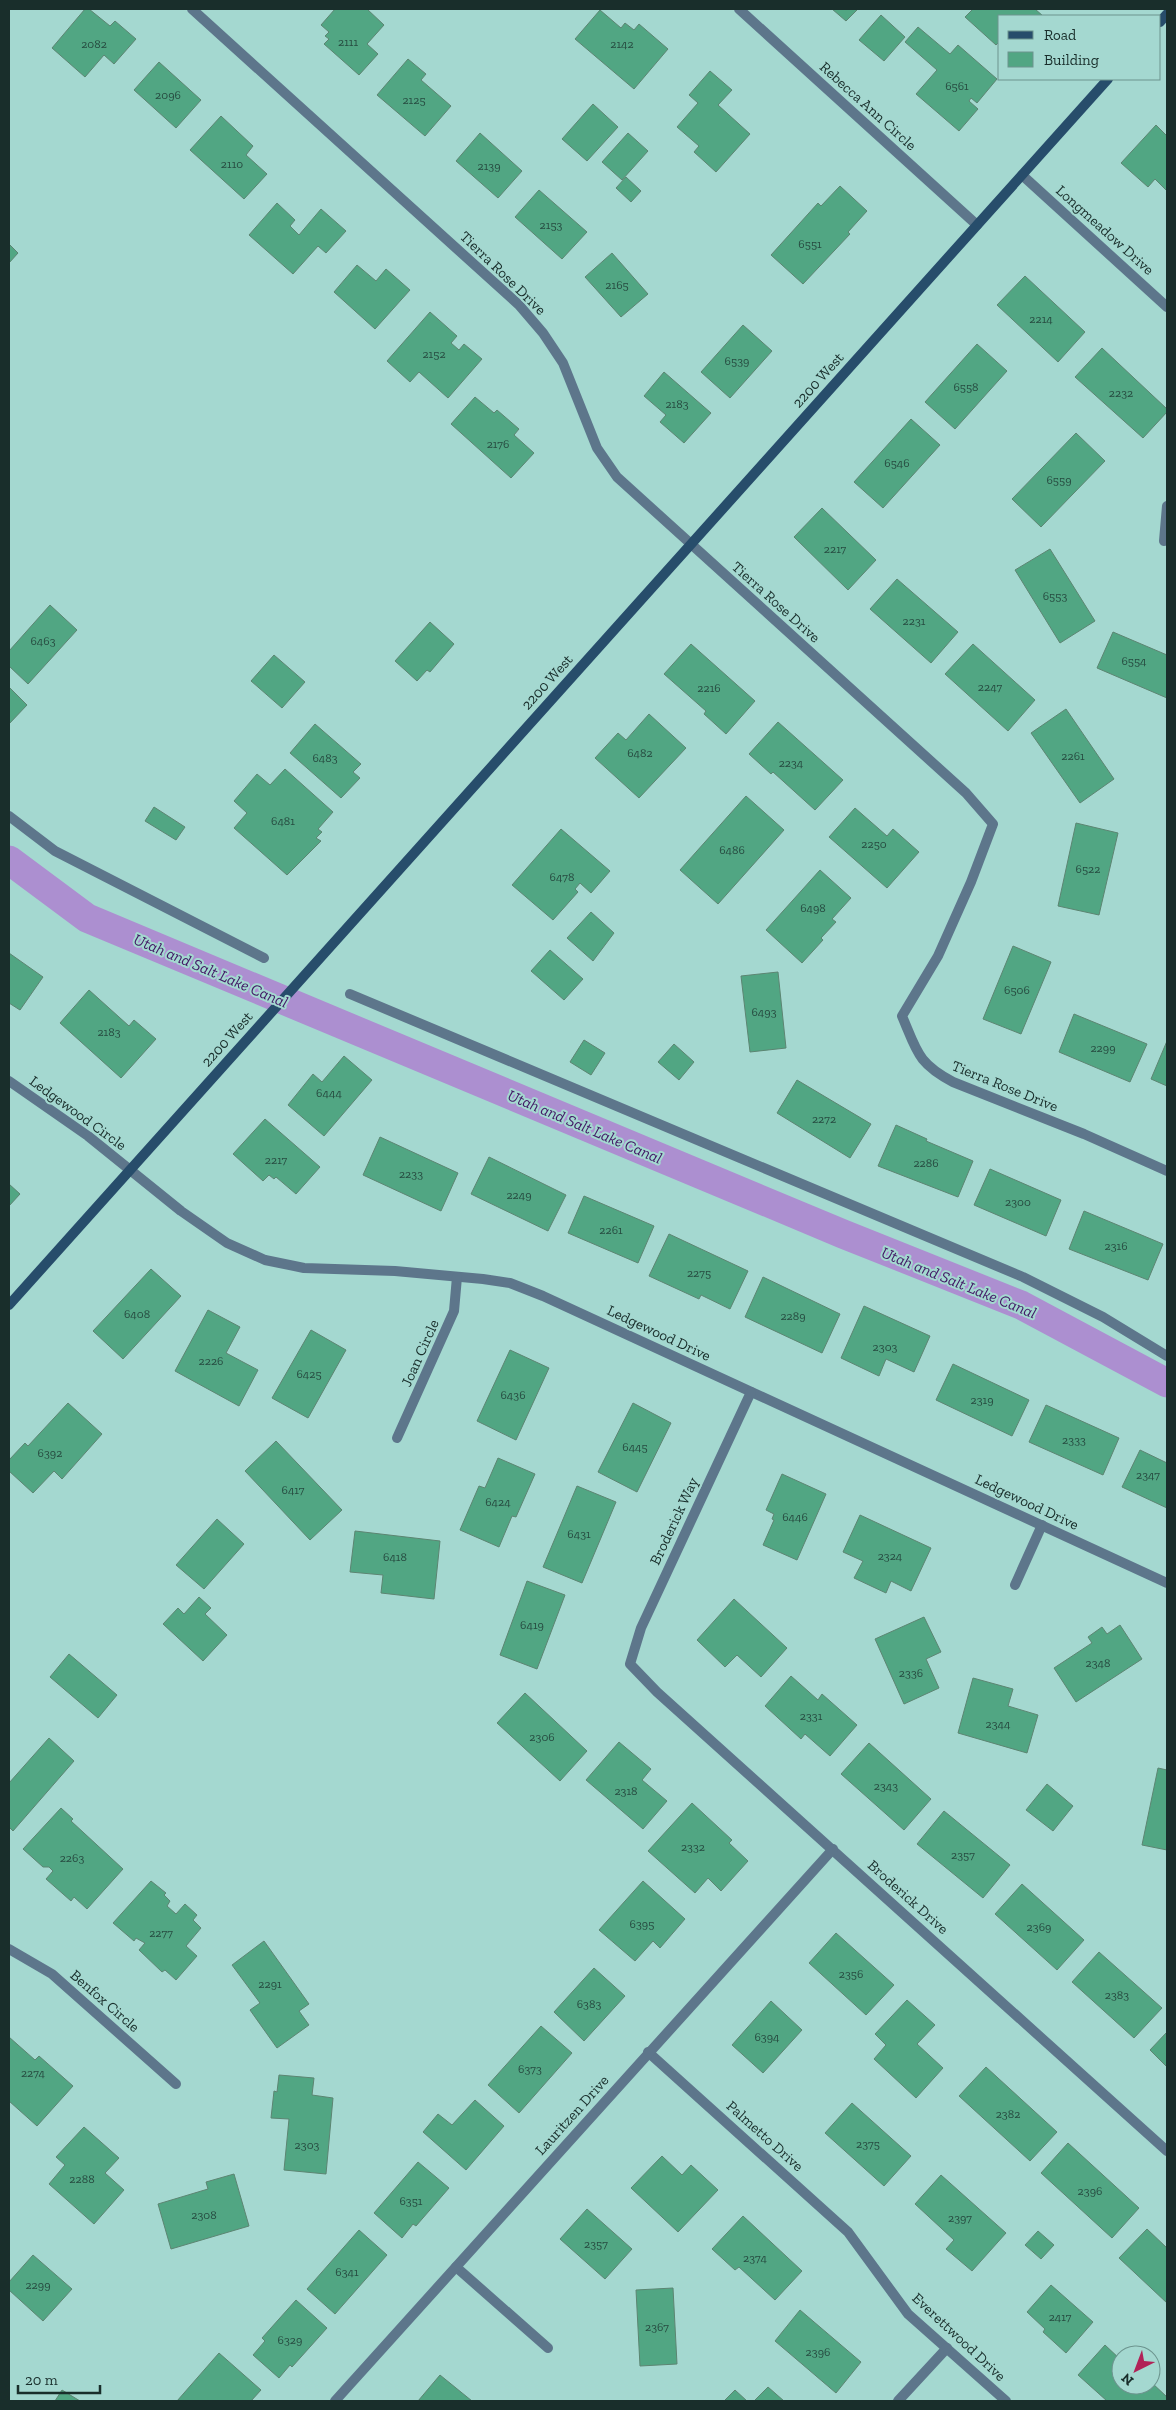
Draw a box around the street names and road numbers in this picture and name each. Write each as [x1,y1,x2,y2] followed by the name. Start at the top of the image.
[816,58,920,154] street label: Rebecca Ann Circle
[1052,181,1158,279] street label: Longmeadow Drive
[456,227,550,319] street label: Tierra Rose Drive
[789,348,848,411] street label: 2200 West
[728,558,824,646] street label: Tierra Rose Drive
[518,650,577,713] street label: 2200 West
[198,1007,257,1070] street label: 2200 West
[949,1057,1061,1115] street label: Tierra Rose Drive
[26,1072,130,1154] street label: Ledgewood Circle
[604,1301,714,1365] street label: Ledgewood Drive
[397,1317,443,1389] street label: Joan Circle
[972,1470,1082,1534] street label: Ledgewood Drive
[646,1474,702,1568] street label: Broderick Way
[864,1856,952,1938] street label: Broderick Drive
[67,1966,143,2036] street label: Benfox Circle
[531,2071,613,2159] street label: Lauritzen Drive
[723,2097,807,2175] street label: Palmetto Drive
[908,2289,1010,2385] street label: Everettwood Drive

